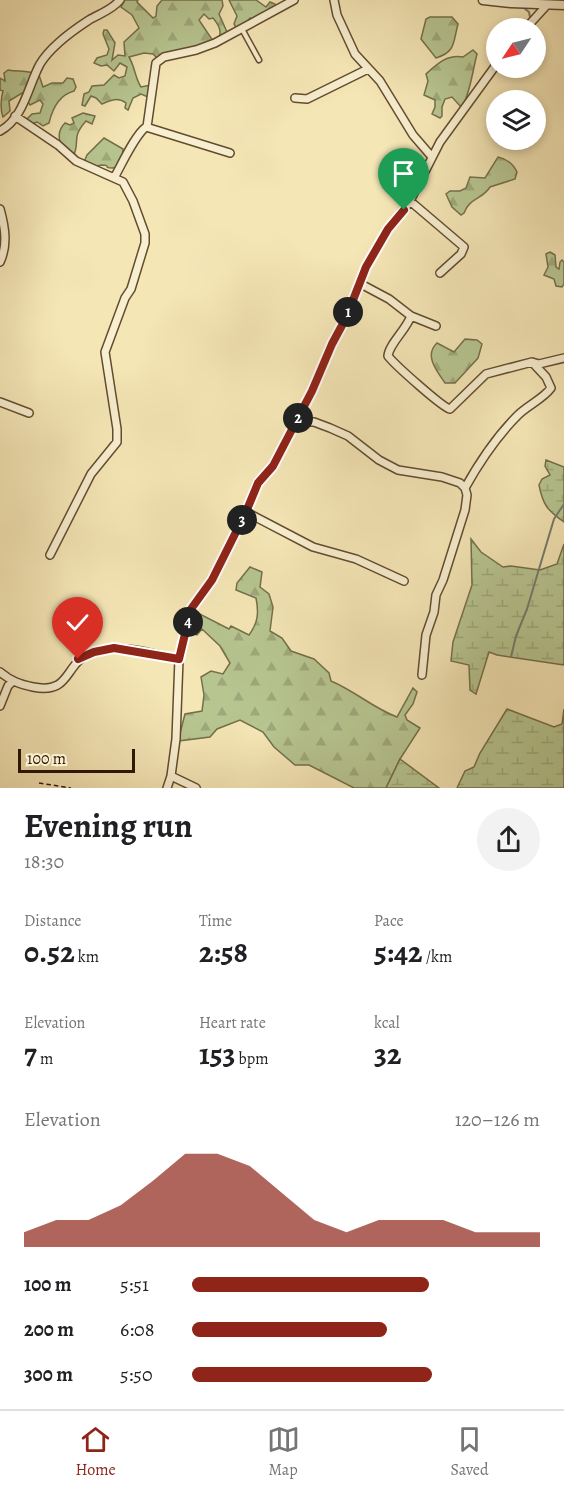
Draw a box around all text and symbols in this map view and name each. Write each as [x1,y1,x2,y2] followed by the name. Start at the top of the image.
[486,18,546,78] north arrow
[486,18,546,150] map controls
[486,90,546,150] button: layers
[378,148,429,210] pin
[387,157,420,190] icon: arrive
[333,297,363,327] pin: 1
[345,301,351,323] text: 1
[283,403,313,433] pin: 2
[294,407,302,429] text: 2
[227,505,257,535] pin: 3
[239,509,245,531] text: 3
[52,597,103,659] pin
[61,606,94,639] icon: check
[173,607,203,637] pin: 4
[184,611,192,633] text: 4
[18,746,135,774] scale bar
[27,748,66,770] text: 100 m
[24,803,193,848] text: Evening run
[477,808,540,871] button: share
[24,848,64,875] text: 18:30
[24,910,81,932] text: Distance
[199,910,232,932] text: Time
[374,910,404,932] text: Pace
[24,932,75,972] text: 0.52
[199,932,248,972] text: 2:58
[374,932,423,972] text: 5:42
[75,946,99,968] text: km
[423,946,452,968] text: /km
[24,1012,85,1034] text: Elevation
[199,1012,266,1034] text: Heart rate
[374,1012,400,1034] text: kcal
[24,1034,37,1074] text: 7
[199,1034,235,1074] text: 153
[374,1034,401,1074] text: 32
[37,1048,53,1070] text: m
[235,1048,269,1070] text: bpm
[24,1106,101,1133] text: Elevation
[455,1106,540,1133] text: 120–126 m
[24,1271,72,1298] text: 100 m
[120,1271,149,1298] text: 5:51
[24,1316,74,1343] text: 200 m
[120,1316,154,1343] text: 6:08
[24,1361,73,1388] text: 300 m
[120,1361,153,1388] text: 5:50
[75,1423,116,1481] tab: Home
[267,1423,300,1481] tab: Map
[451,1423,489,1481] tab: Saved

